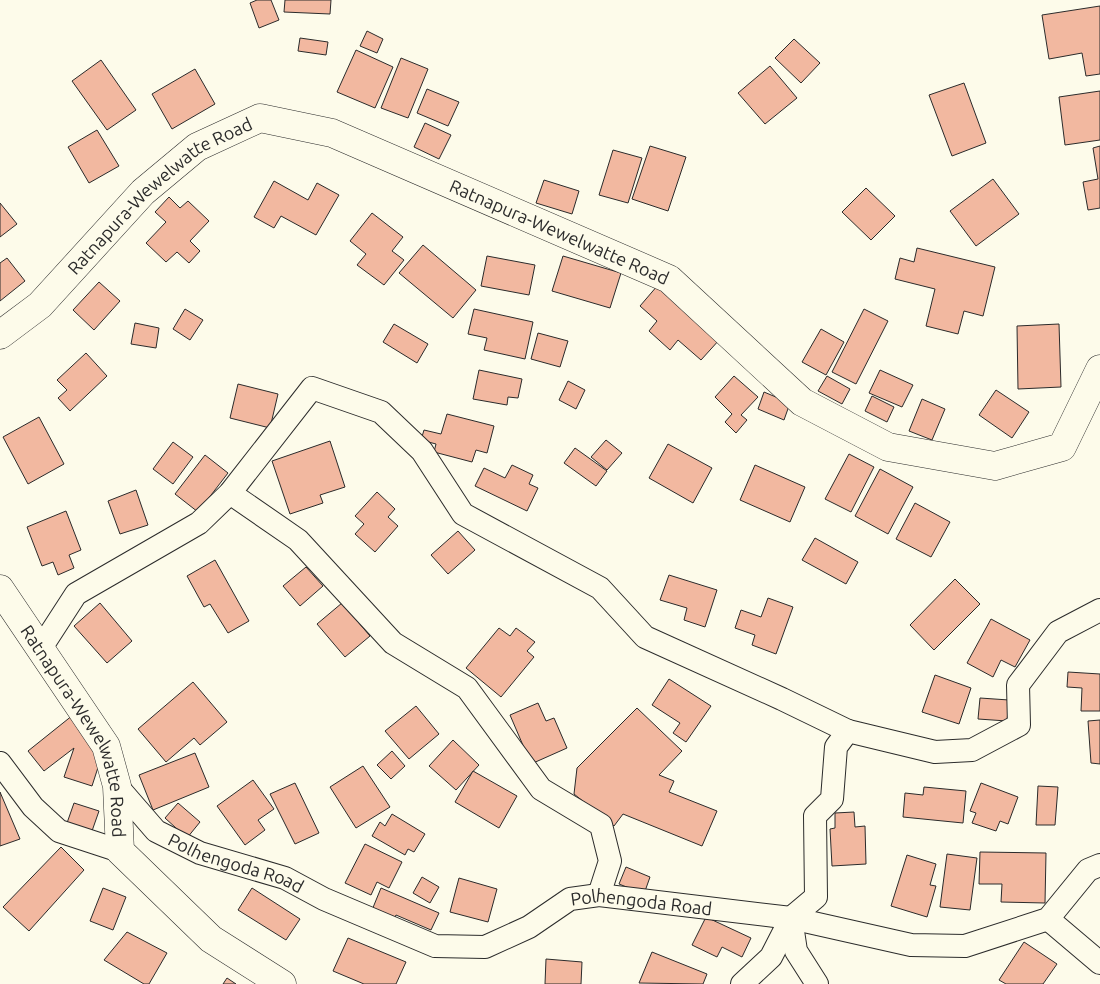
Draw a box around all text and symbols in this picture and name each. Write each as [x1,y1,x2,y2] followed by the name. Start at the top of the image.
[63,113,255,278] street label: Ratnapura-Wewelwatte Road
[447,175,672,288] street label: Ratnapura-Wewelwatte Road
[17,621,129,838] street label: Ratnapura-Wewelwatte Road
[165,829,307,896] street label: Polhengoda Road
[569,885,713,918] street label: Polhengoda Road

